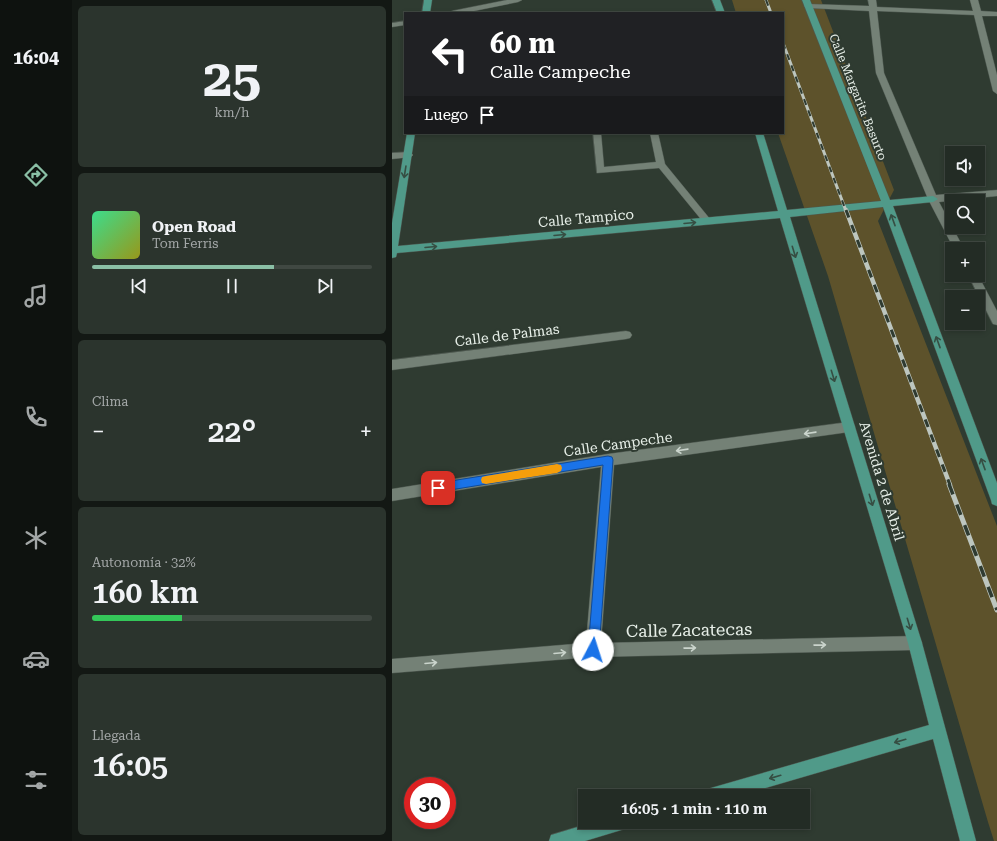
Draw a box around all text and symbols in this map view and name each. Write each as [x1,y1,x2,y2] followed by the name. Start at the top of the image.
[490,27,555,60] text: 60 m
[424,28,476,80] icon: left
[826,32,890,162] street label: Calle Margarita Basurto
[13,47,59,68] text: 16:04
[203,48,261,109] text: 25
[490,61,631,82] text: Calle Campeche
[476,104,498,126] icon: arrive
[215,105,249,120] text: km/h
[424,106,468,124] text: Luego
[945,146,985,330] map controls
[945,146,985,186] button: sound
[22,161,50,189] icon: directions
[401,165,409,178] one-way arrow
[945,194,985,234] button: search
[537,206,635,230] street label: Calle Tampico
[889,214,897,226] one-way arrow
[152,218,236,236] text: Open Road
[683,219,696,227] one-way arrow
[553,231,566,238] one-way arrow
[152,236,218,251] text: Tom Ferris
[945,242,985,282] button: +
[424,243,437,250] one-way arrow
[791,245,798,258] one-way arrow
[128,275,150,297] icon: previous
[221,275,243,297] icon: pause
[314,275,336,297] icon: next
[22,282,50,310] icon: music
[945,290,985,330] button: −
[454,321,561,349] street label: Calle de Palmas
[934,336,942,348] one-way arrow
[830,369,837,382] one-way arrow
[92,394,128,409] text: Clima
[22,403,50,431] icon: phone
[208,414,256,449] text: 22°
[92,419,104,444] text: −
[360,419,372,444] text: +
[856,420,908,543] street label: Avenida 2 de Abril
[563,428,674,460] street label: Calle Campeche
[804,429,817,437] one-way arrow
[676,446,689,454] one-way arrow
[979,458,987,470] one-way arrow
[421,471,455,505] pin
[427,477,449,499] icon: arrive
[868,493,875,506] one-way arrow
[22,524,50,552] icon: climate
[92,555,196,570] text: Autonomía · 32%
[92,575,199,610] text: 160 km
[906,618,913,631] one-way arrow
[626,619,752,641] street label: Calle Zacatecas
[572,629,614,671] position arrow
[813,641,826,649] one-way arrow
[683,644,696,652] one-way arrow
[22,645,50,673] icon: car
[553,649,566,657] one-way arrow
[424,660,437,667] one-way arrow
[92,728,141,743] text: Llegada
[894,737,907,745] one-way arrow
[92,748,168,783] text: 16:05
[22,766,50,794] icon: filters
[769,774,782,781] one-way arrow
[404,777,456,829] speed limit sign: 30
[621,800,767,818] text: 16:05 · 1 min · 110 m

